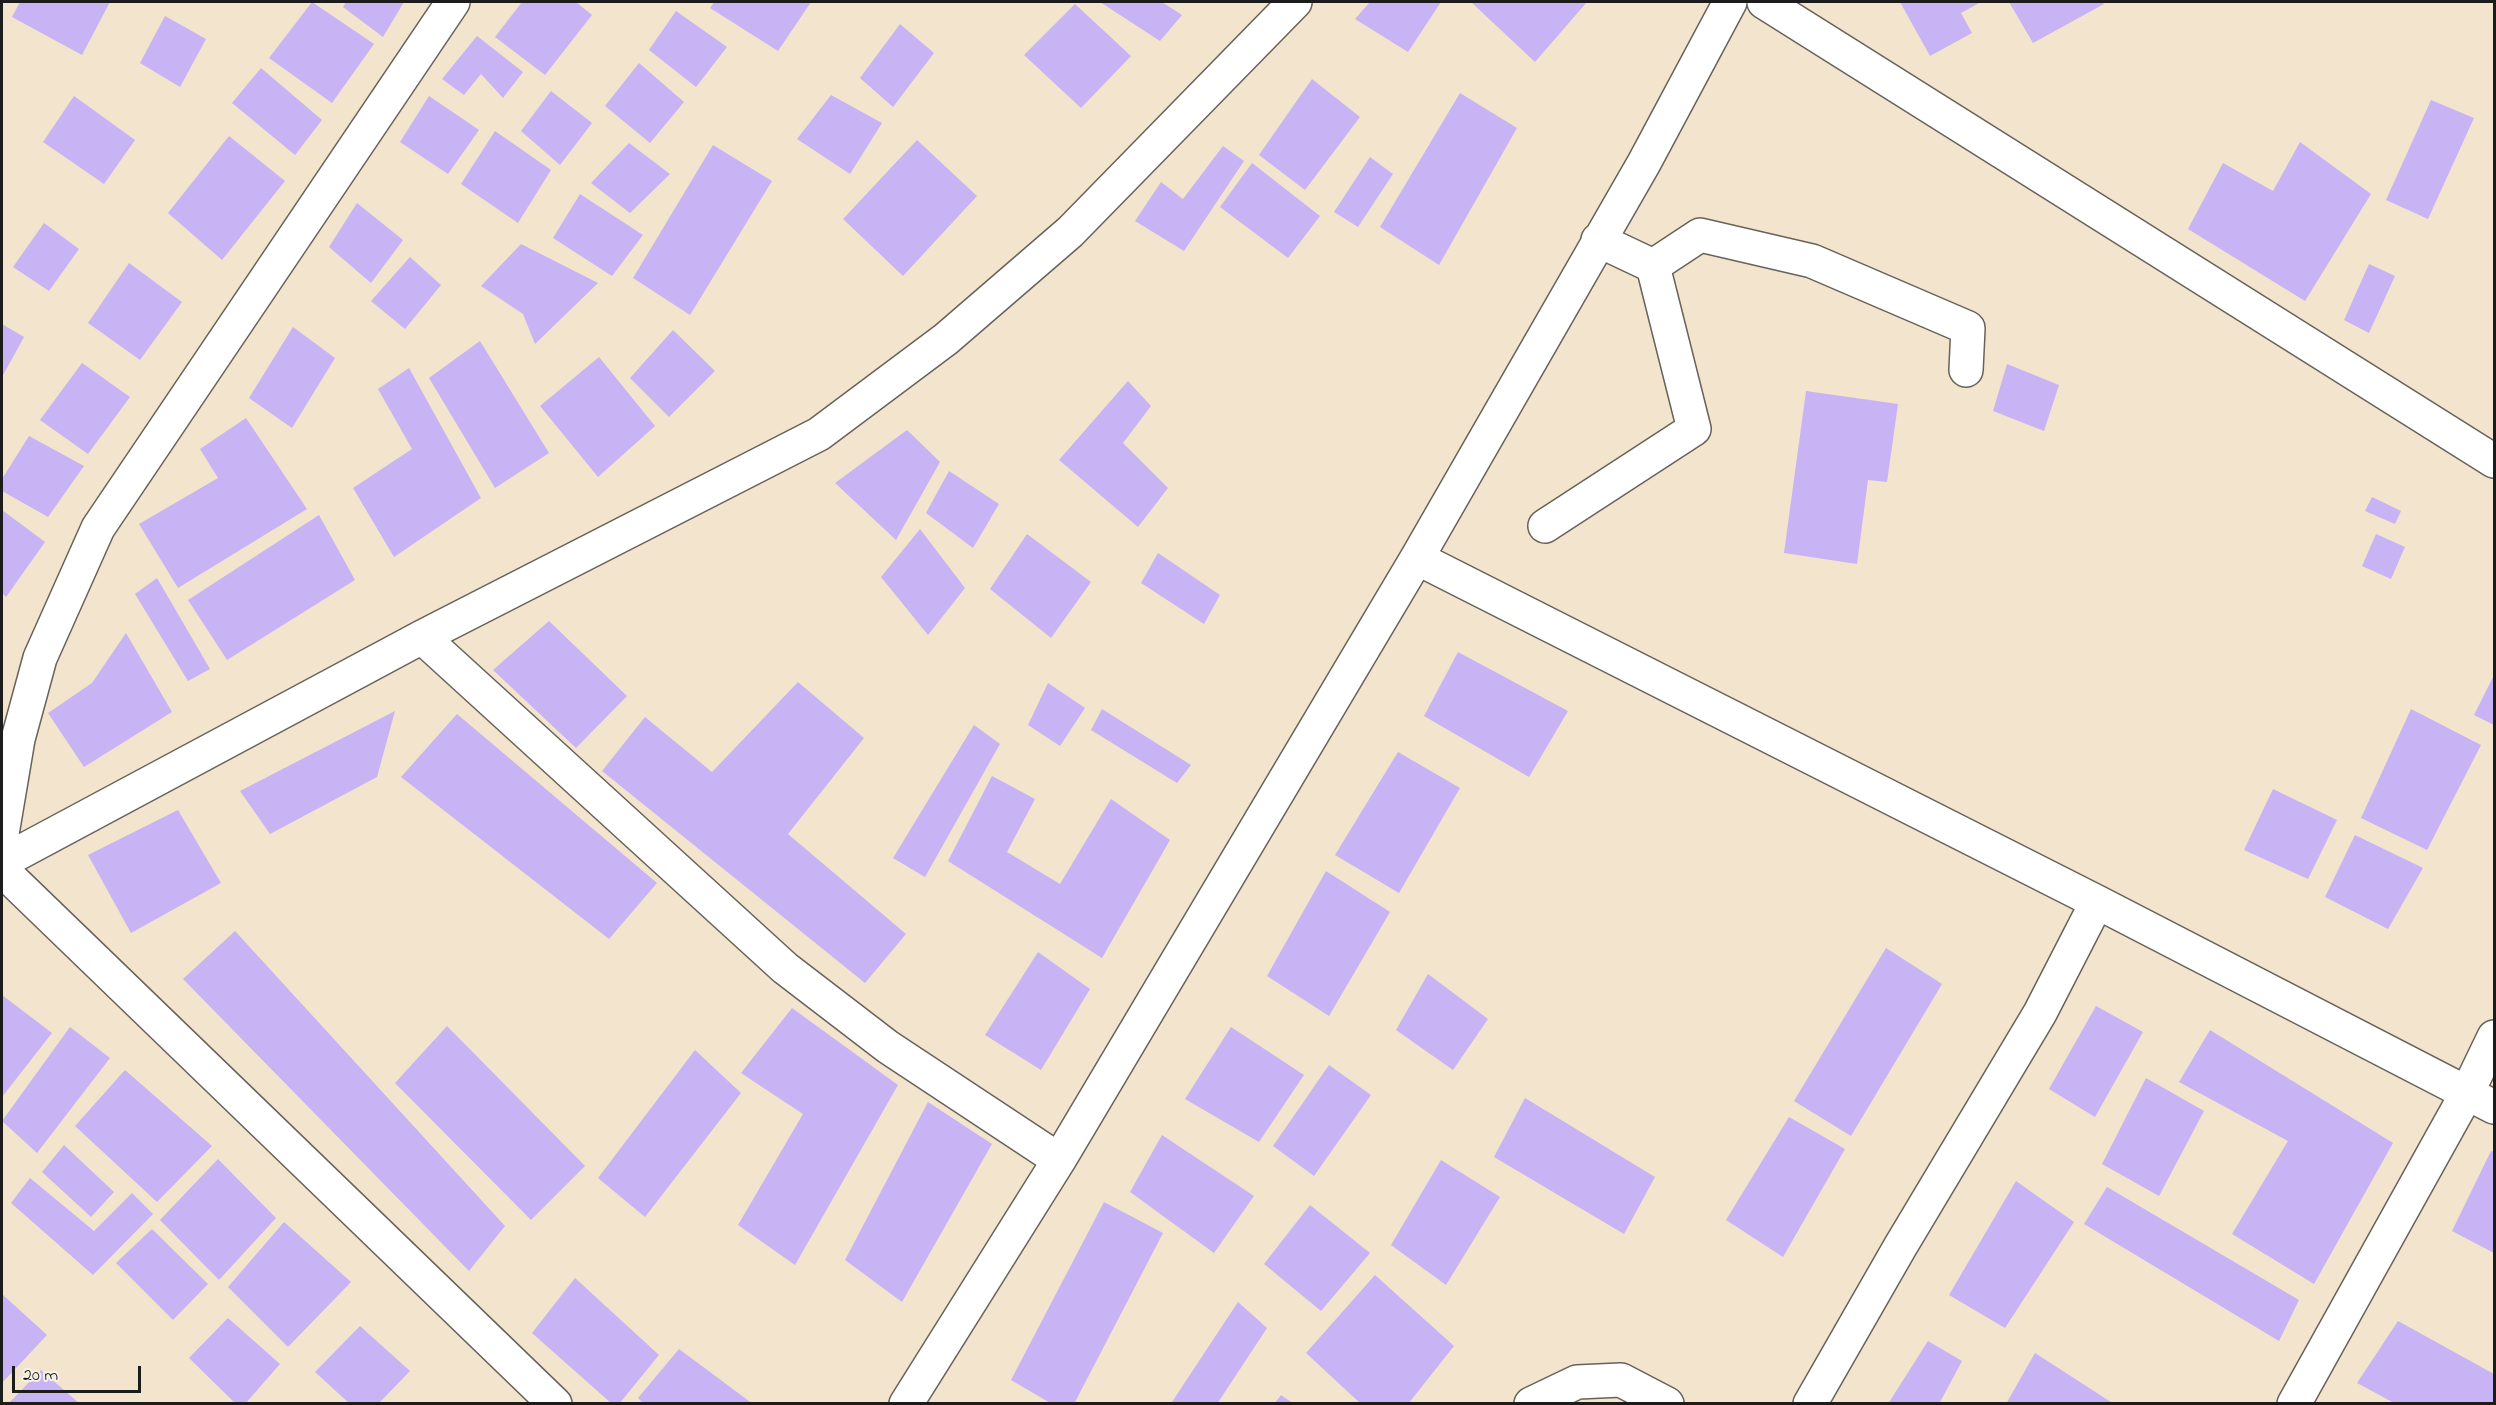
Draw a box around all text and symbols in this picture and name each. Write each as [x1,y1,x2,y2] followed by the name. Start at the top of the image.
[15,1354,144,1392] scale bar
[23,1363,58,1389] text: 20 m

